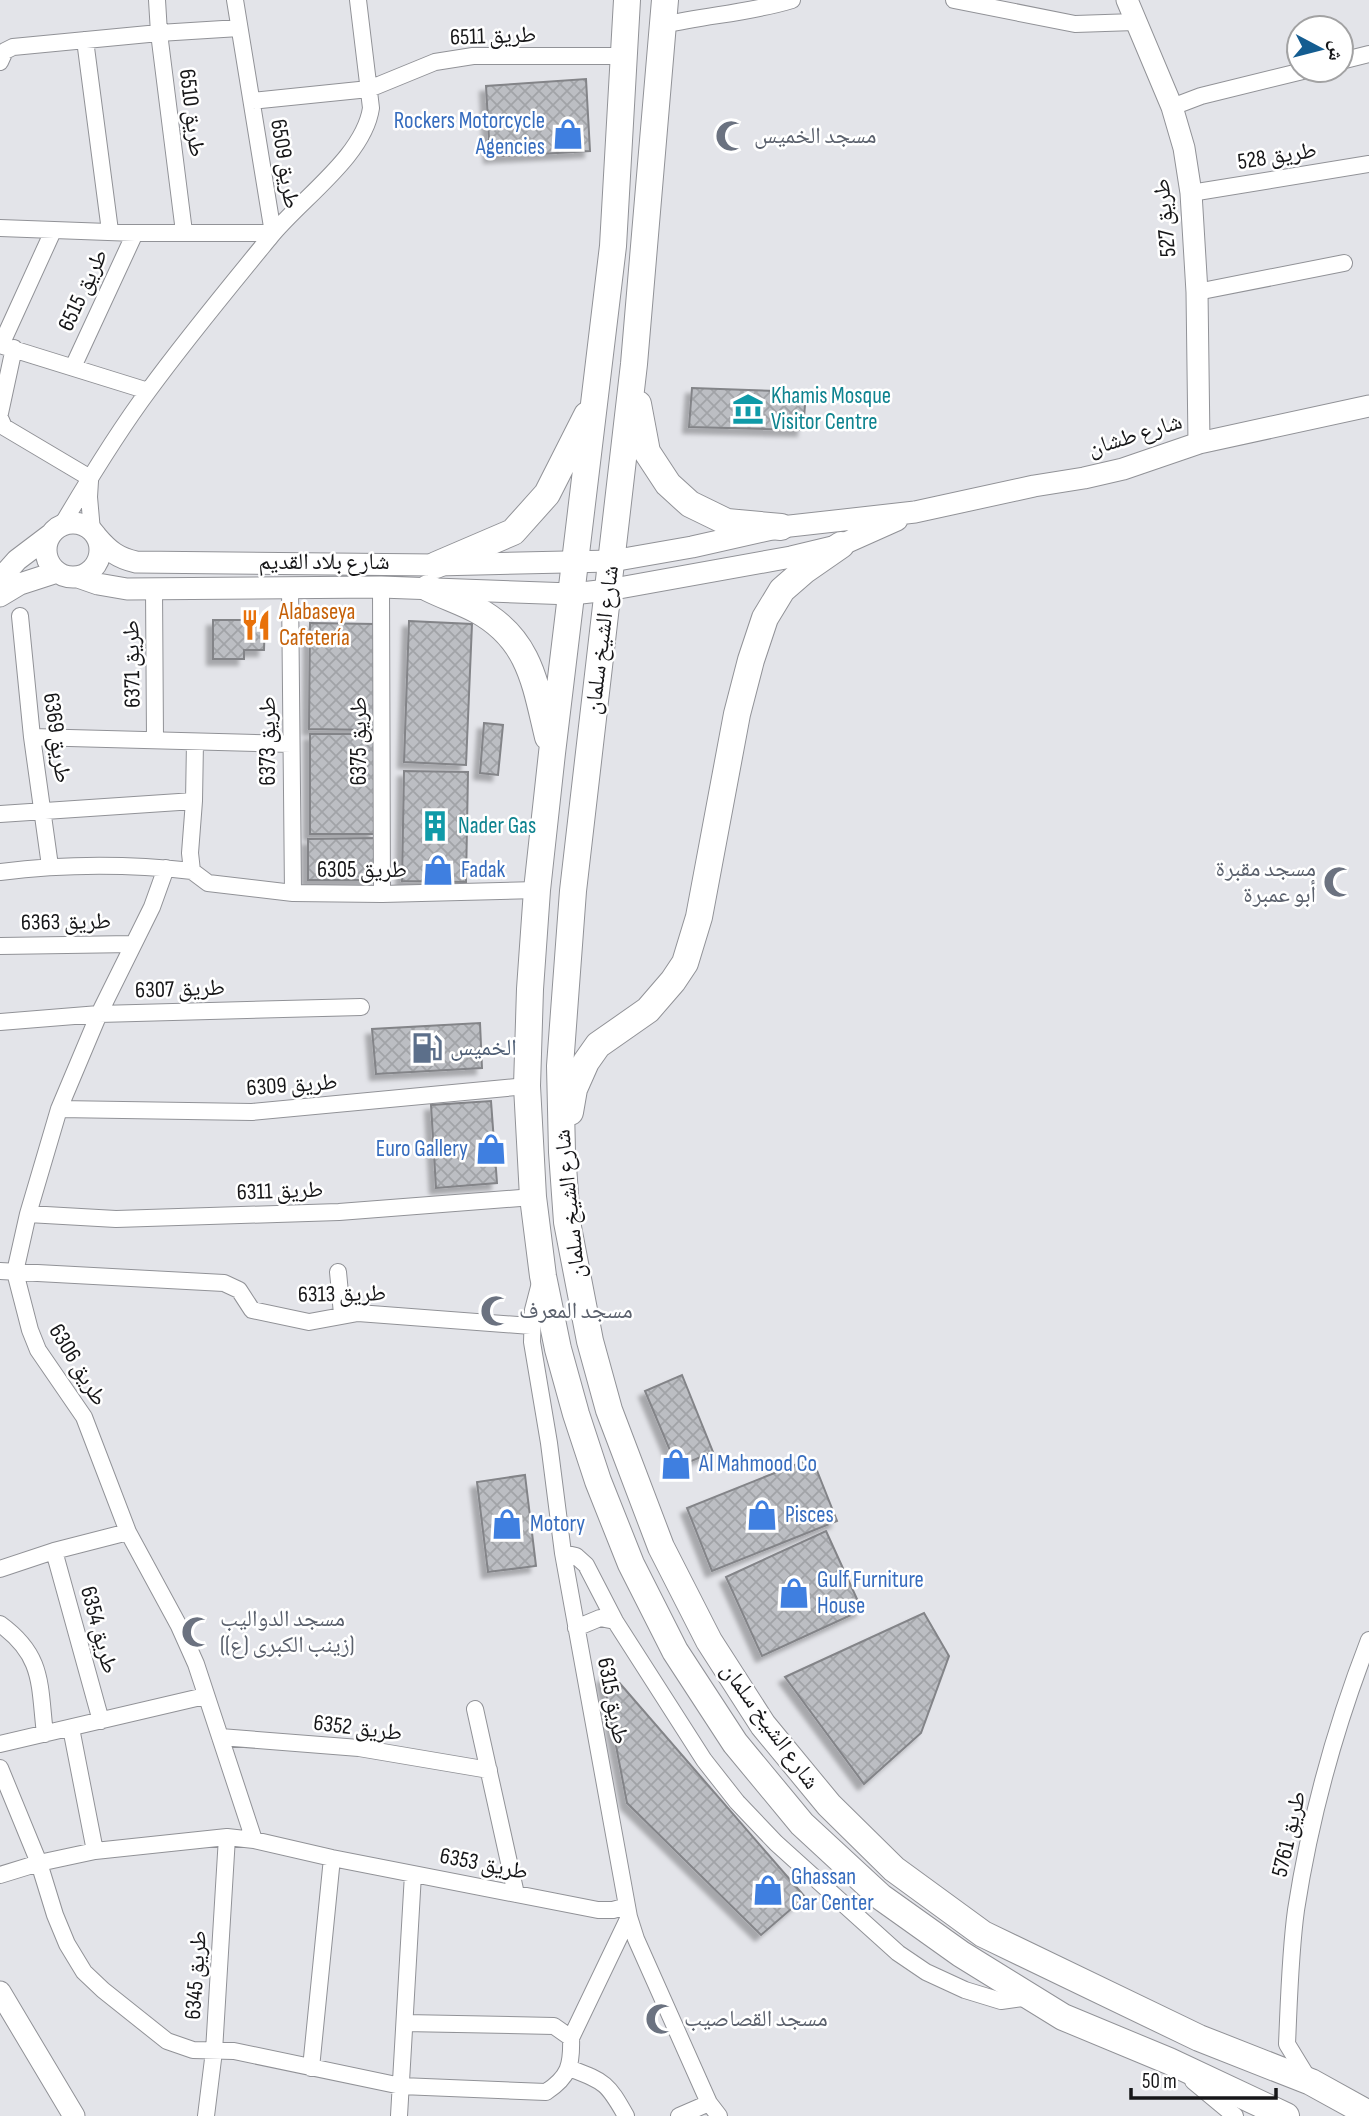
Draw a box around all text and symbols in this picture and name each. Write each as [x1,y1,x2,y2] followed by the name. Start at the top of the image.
[1285,14,1355,84] north arrow
[449,21,537,51] street label: طريق 6511
[1323,39,1348,62] text: ش
[173,67,211,159] street label: طريق 6510
[394,107,545,161] place label: Rockers Motorcycle Agencies
[264,117,306,211] street label: طريق 6509
[551,117,585,151] shop icon: Rockers Motorcycle Agencies
[714,119,748,153] mosque icon: مسجد الخميس
[754,122,876,150] place label: مسجد الخميس
[1236,136,1318,176] street label: طريق 528
[1148,178,1182,258] street label: طريق 527
[52,244,114,336] street label: طريق 6515
[771,382,891,436] place label: Khamis Mosque Visitor Centre
[731,392,765,426] museum icon: Khamis Mosque Visitor Centre
[1084,407,1186,463] street label: شارع طشان
[258,548,390,577] street label: شارع بلاد القديم
[579,564,625,716] street label: شارع الشيخ سلمان
[278,598,355,652] place label: Alabaseya Cafetería
[239,608,273,642] restaurant icon: Alabaseya Cafetería
[117,620,147,708] street label: طريق 6371
[37,691,77,785] street label: طريق 6369
[254,696,282,786] street label: طريق 6373
[345,697,373,785] street label: طريق 6375
[418,809,452,843] building icon: Nader Gas
[458,812,536,840] place label: Nader Gas
[421,853,455,887] shop icon: Fadak
[1216,855,1316,909] place label: مسجد مقبرة أبو عمبرة
[317,856,407,884] street label: طريق 6305
[461,856,506,884] place label: Fadak
[1322,865,1356,899] mosque icon: مسجد مقبرة أبو عمبرة
[21,907,111,937] street label: طريق 6363
[135,973,225,1005] street label: طريق 6307
[410,1031,444,1065] fuel station icon: الخميس
[450,1034,517,1062] place label: الخميس
[246,1068,338,1102] street label: طريق 6309
[548,1128,592,1280] street label: شارع الشيخ سلمان
[474,1132,508,1166] shop icon: Euro Gallery
[376,1135,468,1163] place label: Euro Gallery
[236,1175,324,1207] street label: طريق 6311
[298,1279,386,1309] street label: طريق 6313
[479,1294,513,1328] mosque icon: مسجد المعرف
[519,1297,633,1325] place label: مسجد المعرف
[43,1319,113,1411] street label: طريق 6306
[659,1447,693,1481] shop icon: Al Mahmood Co
[698,1450,817,1478] place label: Al Mahmood Co
[745,1498,779,1532] shop icon: Pisces
[785,1501,834,1529] place label: Pisces
[490,1507,524,1541] shop icon: Motory
[530,1510,585,1538] place label: Motory
[817,1566,924,1620] place label: Gulf Furniture House
[777,1576,811,1610] shop icon: Gulf Furniture House
[74,1583,124,1677] street label: طريق 6354
[220,1605,355,1659] place label: مسجد الدواليب (زينب الكبرى (ع))
[180,1615,214,1649] mosque icon: مسجد الدواليب (زينب الكبرى (ع))
[591,1655,635,1747] street label: طريق 6315
[715,1657,825,1795] street label: شارع الشيخ سلمان
[312,1709,404,1747] street label: طريق 6352
[1266,1788,1312,1880] street label: طريق 5761
[437,1842,531,1886] street label: طريق 6353
[791,1863,874,1917] place label: Ghassan Car Center
[751,1873,785,1907] shop icon: Ghassan Car Center
[179,1929,213,2021] street label: طريق 6345
[644,2002,678,2036] mosque icon: مسجد القصاصيب
[684,2005,828,2033] place label: مسجد القصاصيب
[1131,2056,1276,2100] scale bar
[1142,2069,1177,2094] text: 50 m

